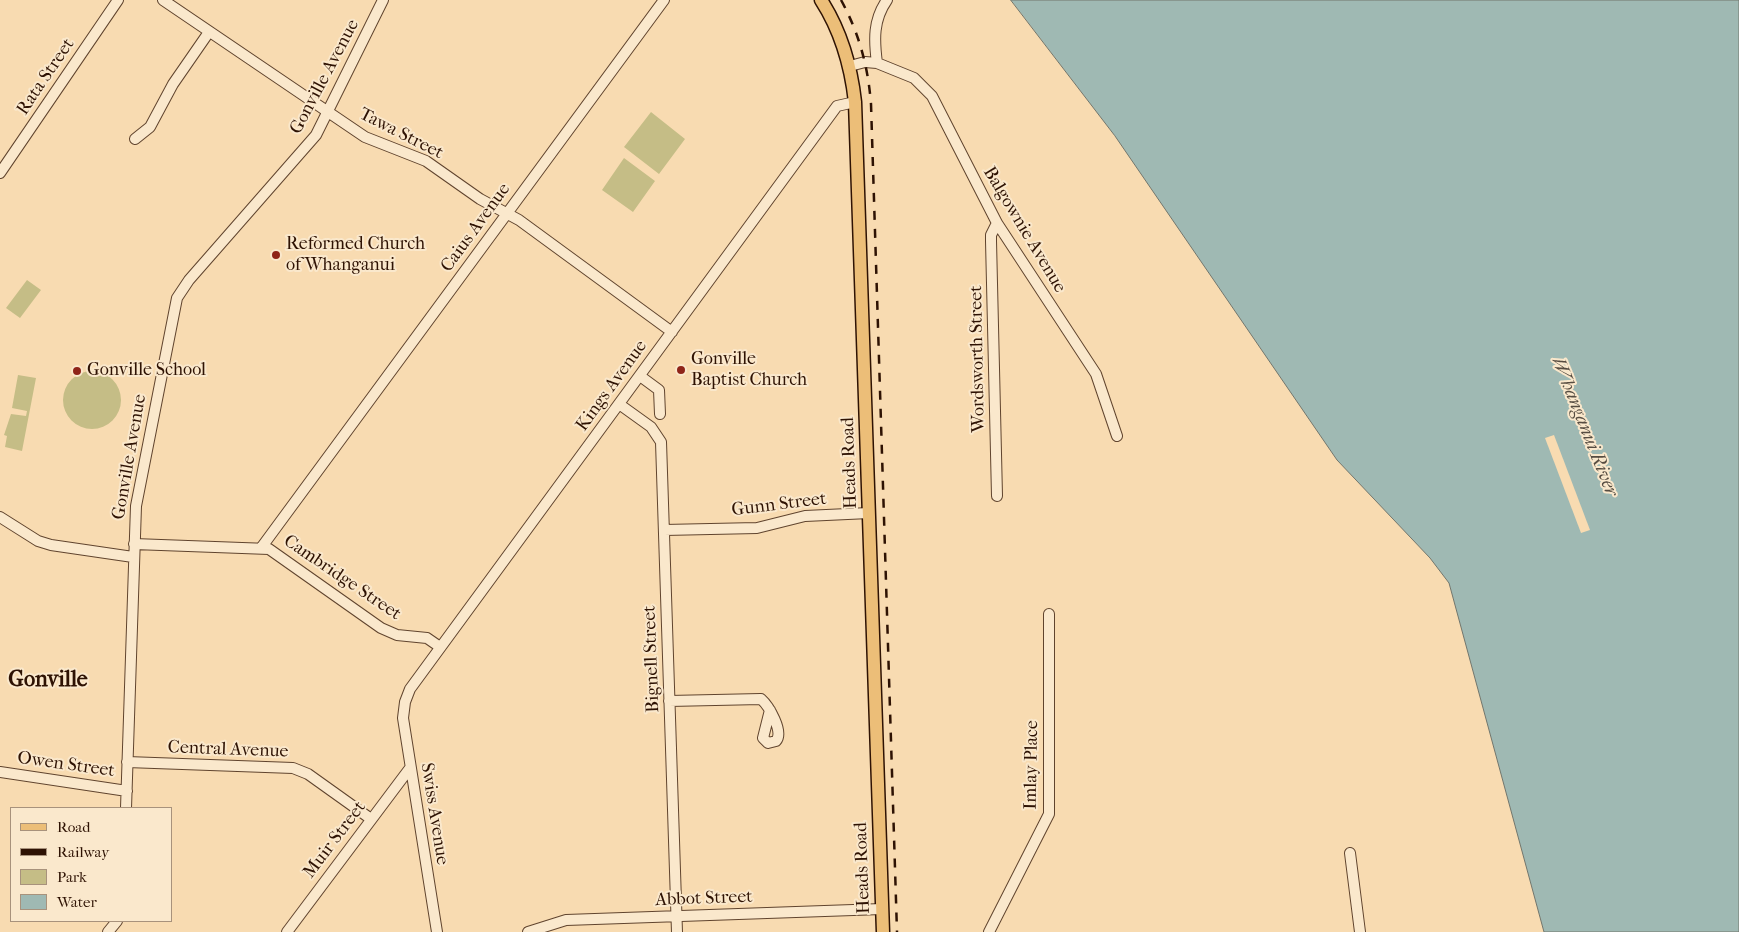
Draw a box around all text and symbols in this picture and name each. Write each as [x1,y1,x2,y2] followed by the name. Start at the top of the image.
[286,16,364,138] street label: Gonville Avenue
[13,35,79,119] street label: Rata Street
[355,104,447,164] street label: Tawa Street
[978,163,1070,297] street label: Balgownie Avenue
[437,179,515,277] street label: Caius Avenue
[286,234,425,276] place label: Reformed Church of Whanganui
[270,249,282,261] marker: Reformed Church of Whanganui
[966,285,990,433] street label: Wordsworth Street
[572,336,652,436] street label: Kings Avenue
[691,349,807,392] place label: Gonville Baptist Church
[1546,354,1622,500] water label: Whanganui River
[87,360,206,382] place label: Gonville School
[675,364,687,376] marker: Gonville Baptist Church
[71,365,83,377] marker: Gonville School
[108,393,152,521] street label: Gonville Avenue
[838,417,862,509] street label: Heads Road
[730,488,828,522] street label: Gunn Street
[279,531,405,625] street label: Cambridge Street
[639,605,665,713] street label: Bignell Street
[8,668,88,694] district label: Gonville
[1020,720,1044,810] street label: Imlay Place
[167,737,289,763] street label: Central Avenue
[16,747,116,783] street label: Owen Street
[415,761,453,867] street label: Swiss Avenue
[299,797,371,883] street label: Muir Street
[10,807,172,922] legend
[57,818,90,836] text: Road
[851,822,875,914] street label: Heads Road
[57,843,109,861] text: Railway
[57,868,87,886] text: Park
[655,887,753,911] street label: Abbot Street
[57,893,97,911] text: Water

